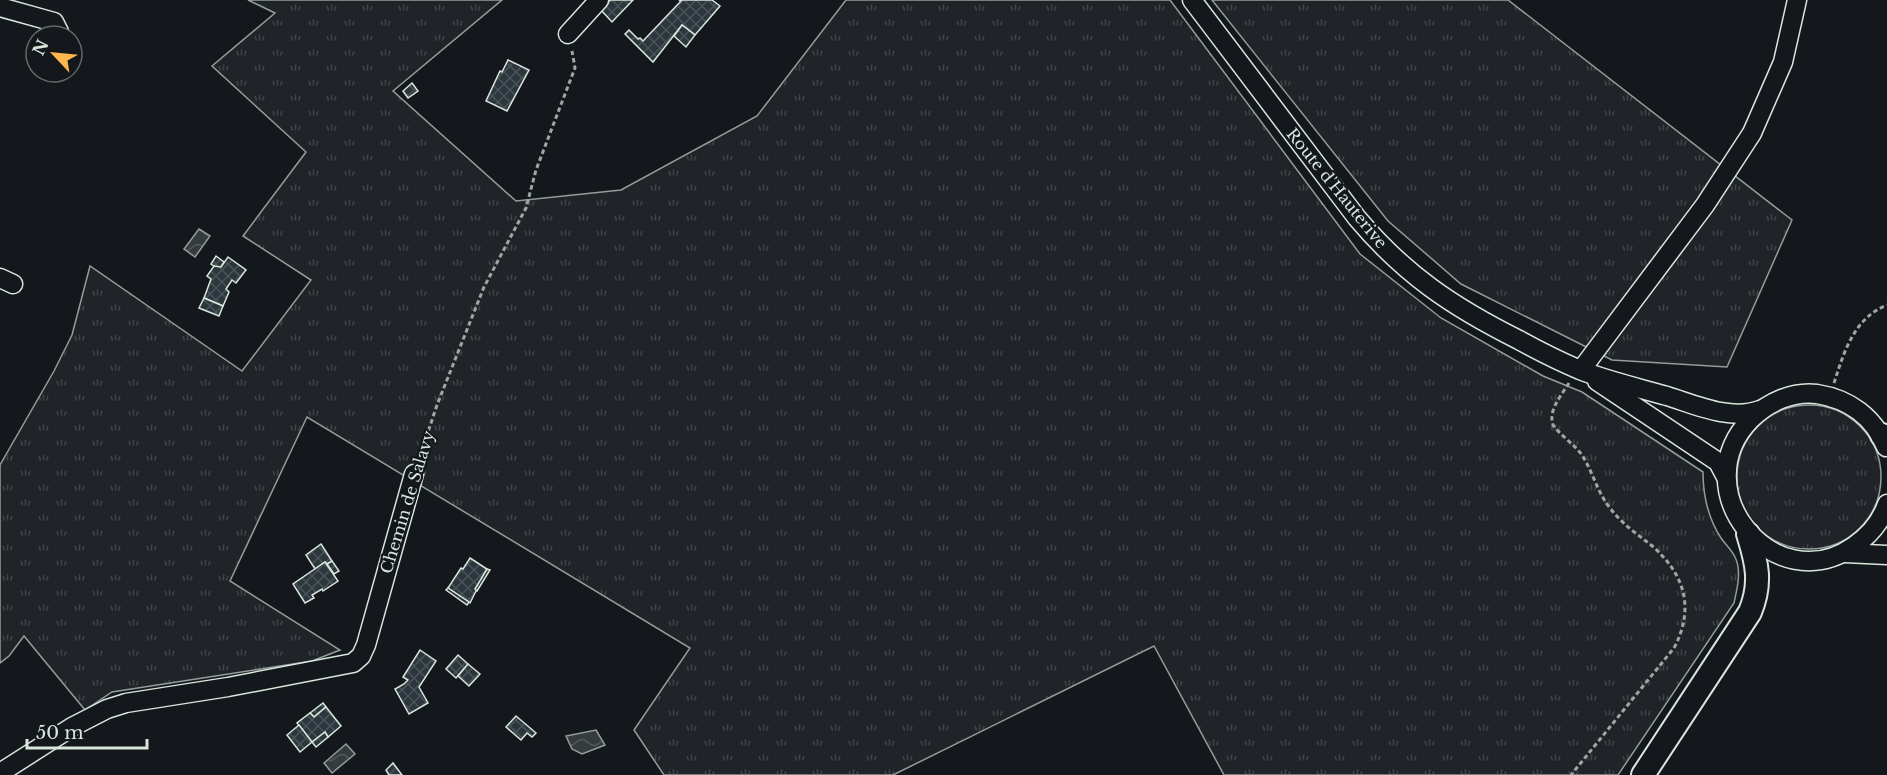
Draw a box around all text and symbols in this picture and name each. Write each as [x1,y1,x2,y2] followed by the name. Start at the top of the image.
[24,24,84,84] north arrow
[28,36,53,59] text: N
[1282,124,1392,252] street label: Route d'Hauterive
[376,427,439,576] street label: Chemin de Salavy
[27,712,147,750] scale bar
[36,722,84,744] text: 50 m

